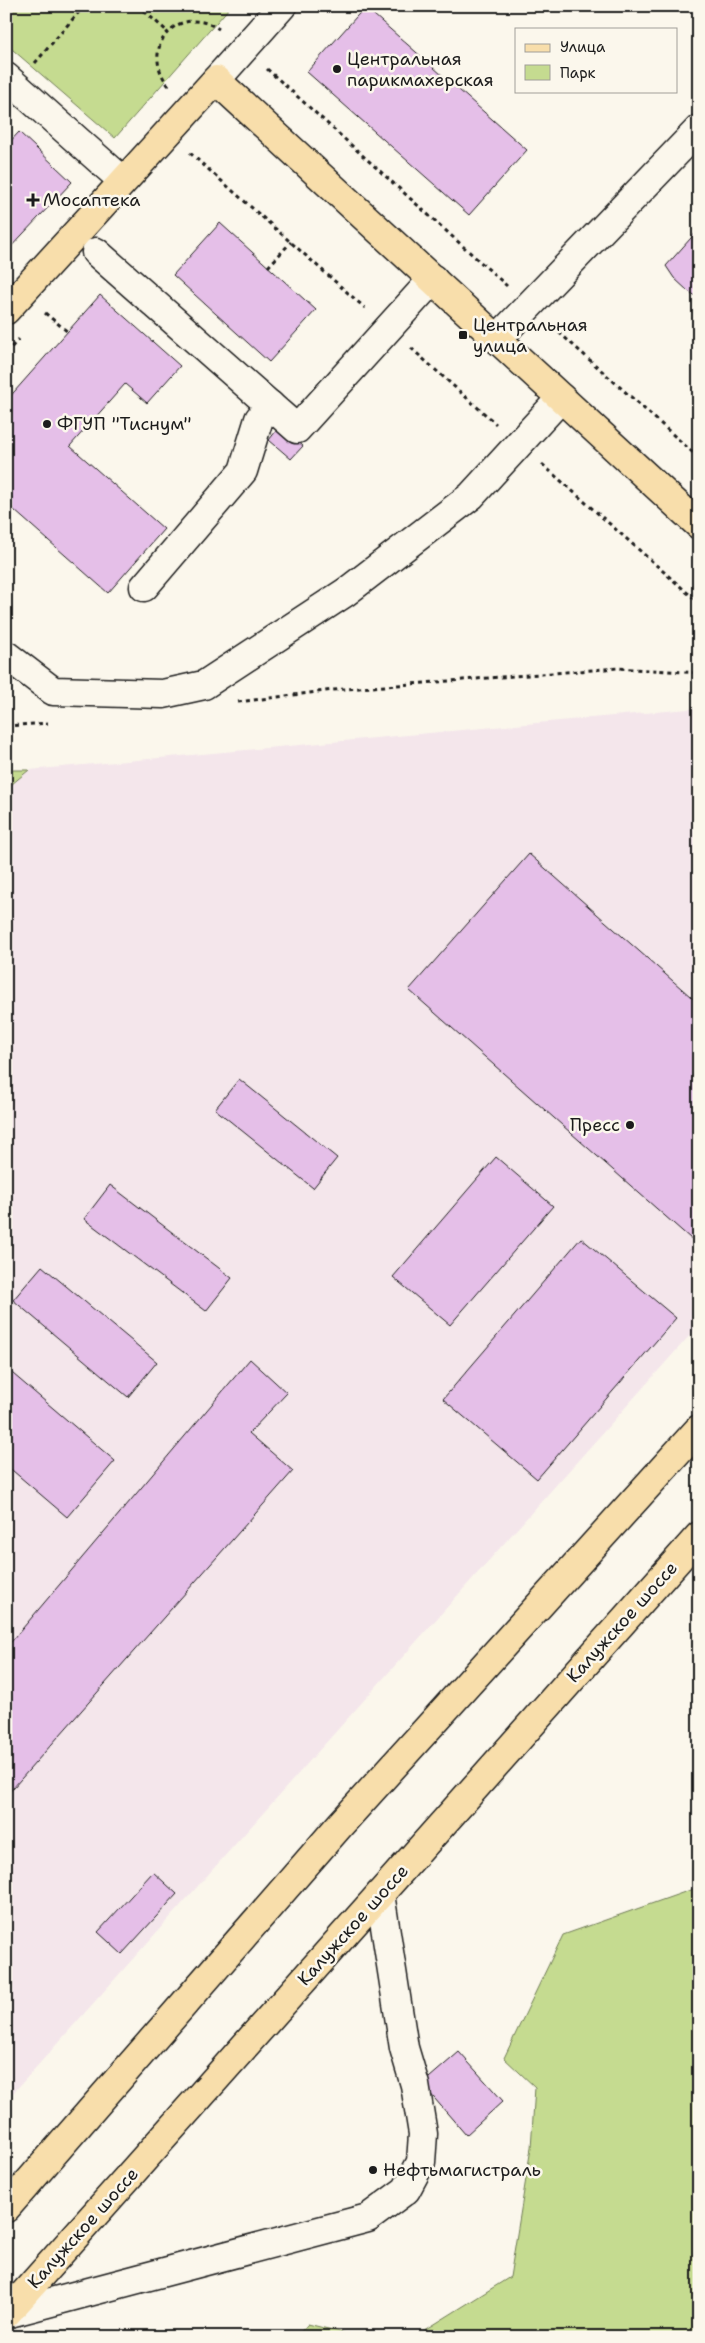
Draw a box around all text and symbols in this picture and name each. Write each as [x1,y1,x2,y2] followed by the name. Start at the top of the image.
[515,28,678,92] legend
[560,37,606,57] text: Улица
[347,47,494,92] place label: Центральная парикмахерская
[331,63,343,75] marker: Центральная парикмахерская
[560,63,596,83] text: Парк
[43,188,140,212] place label: Мосаптека
[27,194,39,206] marker: Мосаптека
[473,313,588,358] place label: Центральная улица
[457,329,469,341] marker: Центральная улица
[57,412,191,436] place label: ФГУП "Тиснум"
[41,418,53,430] marker: ФГУП "Тиснум"
[570,1113,620,1137] place label: Пресс
[624,1119,636,1131] marker: Пресс
[561,1556,683,1688] street label: Калужское шоссе
[292,1859,414,1991] street label: Калужское шоссе
[383,2158,541,2182] place label: Нефтьмагистраль
[22,2162,144,2294] street label: Калужское шоссе
[367,2164,379,2176] marker: Нефтьмагистраль

